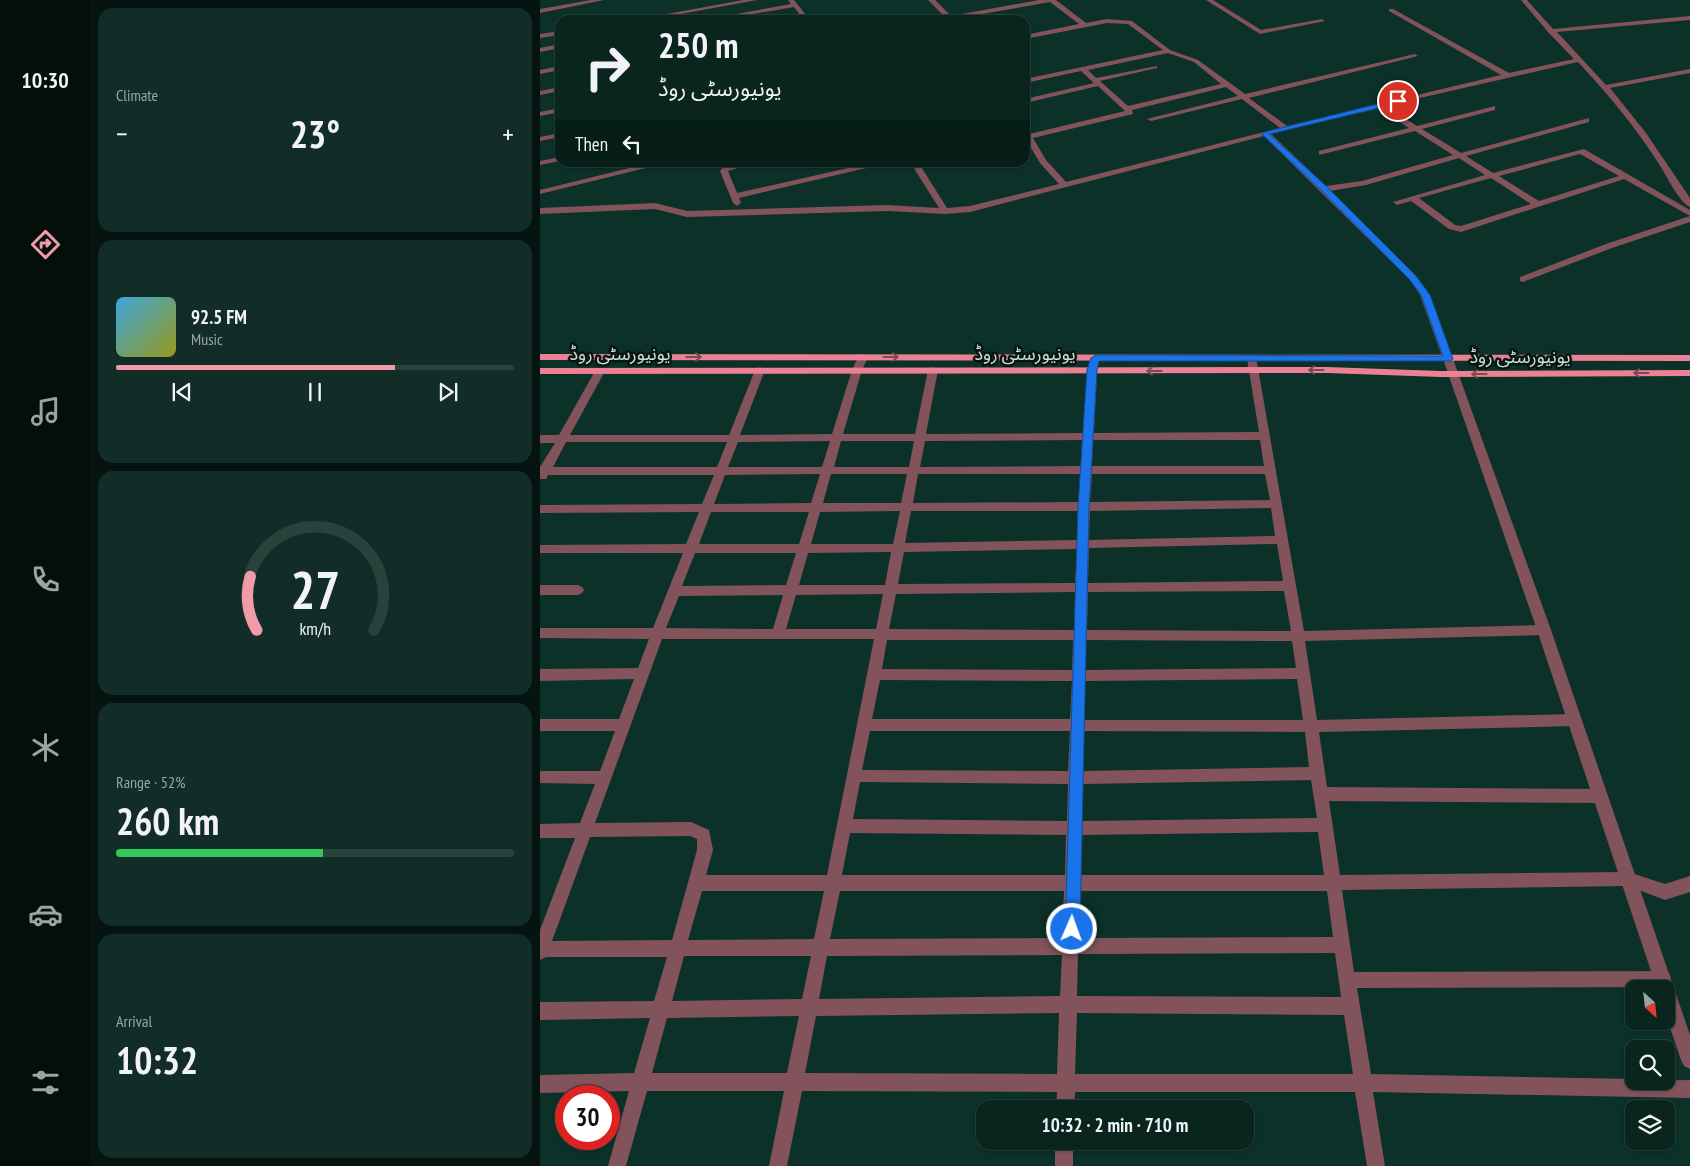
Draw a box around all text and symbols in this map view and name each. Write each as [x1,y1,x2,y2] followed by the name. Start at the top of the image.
[658,22,739,68] text: 250 m
[575,35,640,100] icon: right
[21,66,69,94] text: 10:30
[658,74,782,102] text: یونیورسٹی روڈ
[1377,80,1419,122] pin
[116,85,158,105] text: Climate
[1384,87,1412,115] icon: arrive
[290,109,340,158] text: 23°
[116,115,128,152] text: −
[502,115,514,152] text: +
[618,130,646,158] icon: left
[575,132,608,156] text: Then
[28,227,63,262] icon: directions
[191,305,247,329] text: 92.5 FM
[191,329,223,349] text: Music
[569,342,671,365] street label: یونیورسٹی روڈ
[974,342,1076,365] street label: یونیورسٹی روڈ
[1469,345,1571,368] street label: یونیورسٹی روڈ
[685,352,701,362] one-way arrow
[882,352,899,362] one-way arrow
[1309,365,1325,375] one-way arrow
[1146,366,1162,376] one-way arrow
[1634,368,1650,378] one-way arrow
[1471,369,1488,379] one-way arrow
[168,378,196,406] icon: previous
[301,378,329,406] icon: pause
[434,378,462,406] icon: next
[28,394,63,429] icon: music
[290,556,340,623] text: 27
[28,562,63,597] icon: phone
[299,617,331,640] text: km/h
[28,730,63,765] icon: climate
[116,772,185,792] text: Range · 52%
[116,796,219,845] text: 260 km
[28,897,63,932] icon: car
[1045,902,1097,954] position arrow
[1625,980,1675,1030] north arrow
[1625,980,1675,1150] map controls
[116,1011,152,1031] text: Arrival
[116,1035,198,1084] text: 10:32
[1625,1040,1675,1090] button: search
[28,1065,63,1100] icon: filters
[555,1085,620,1150] speed limit sign: 30
[1625,1100,1675,1150] button: layers
[1042,1113,1188,1137] text: 10:32 · 2 min · 710 m

